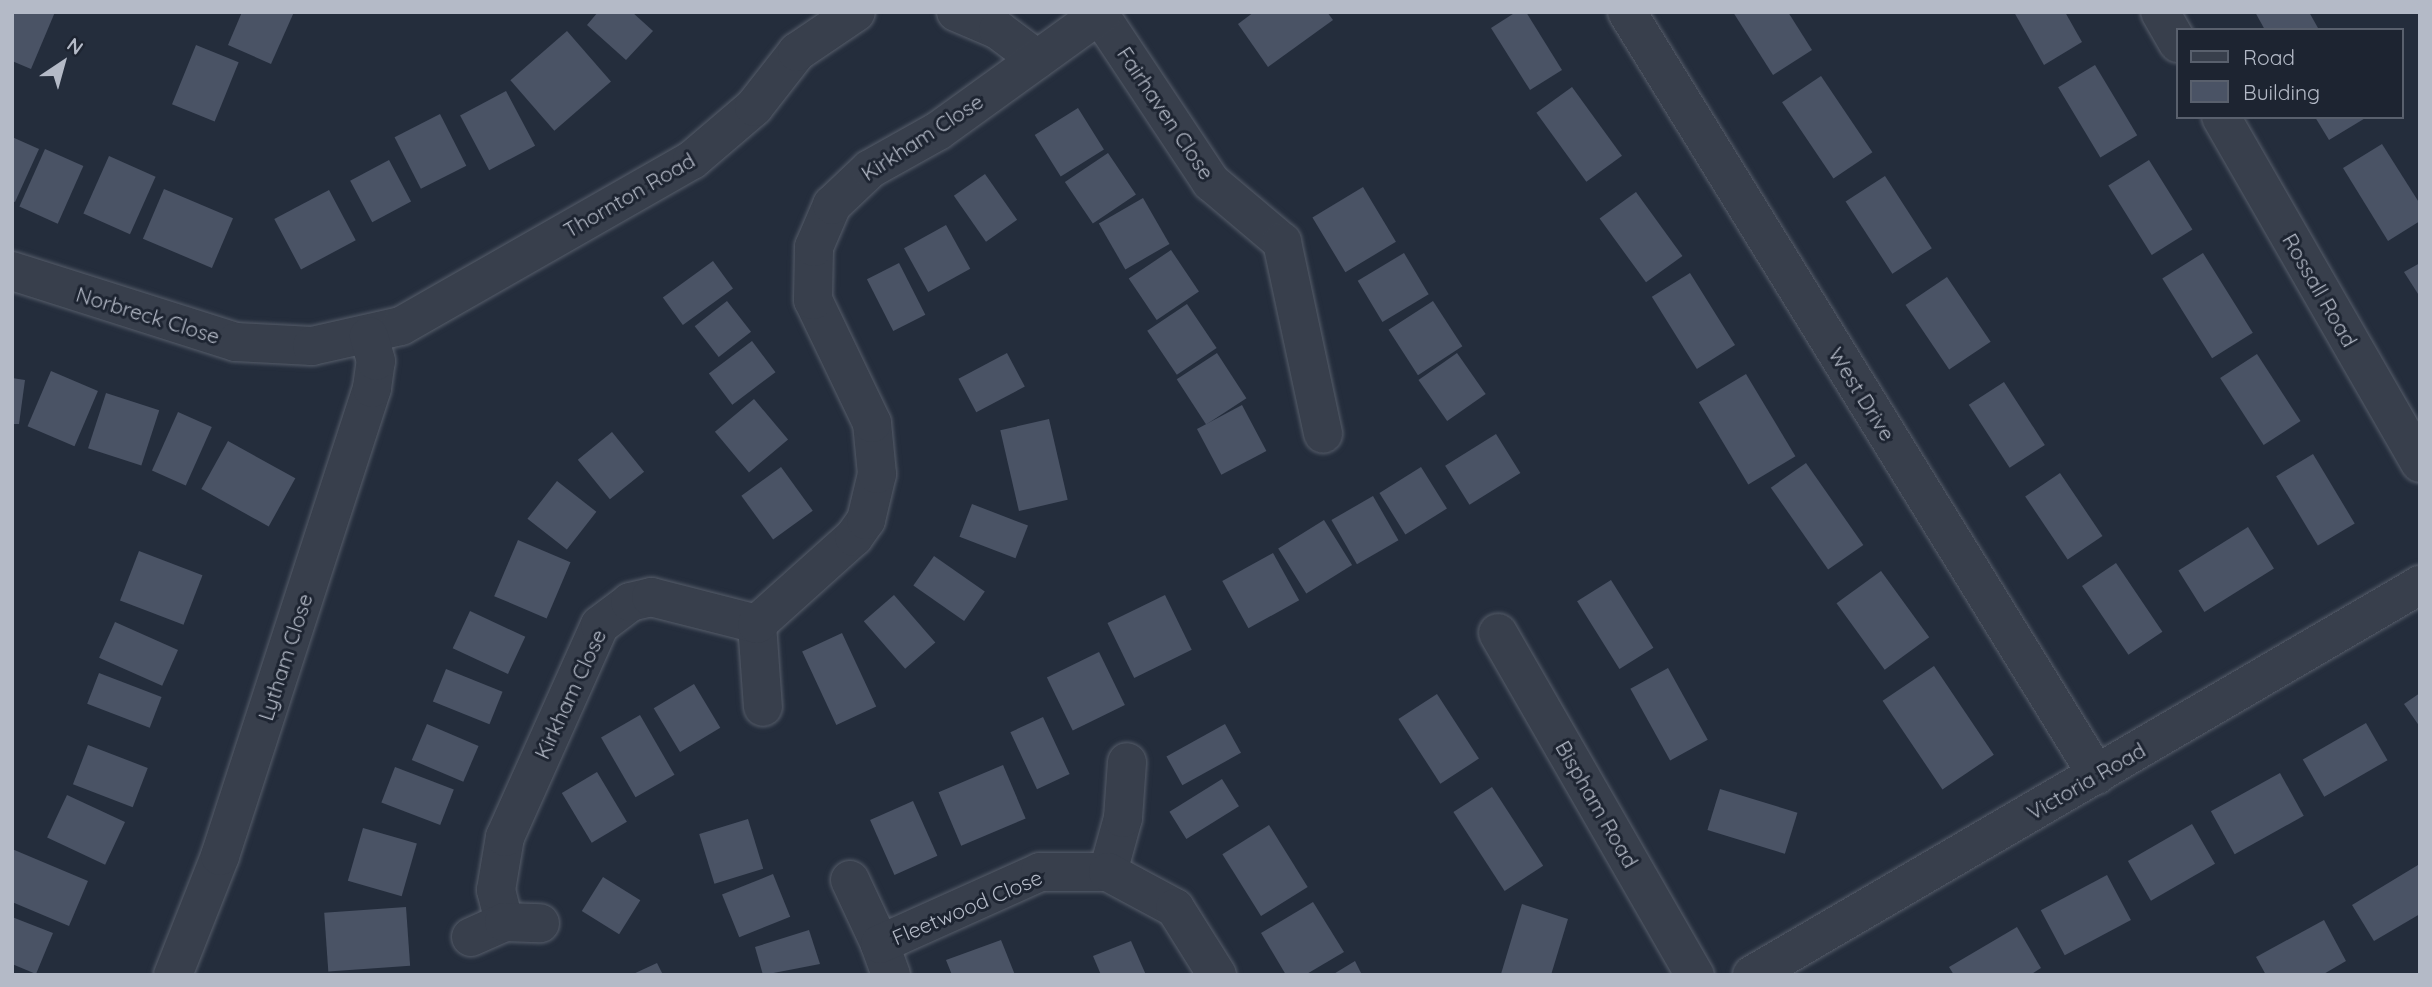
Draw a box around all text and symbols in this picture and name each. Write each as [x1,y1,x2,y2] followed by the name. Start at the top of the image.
[28,28,98,98] north arrow
[2176,28,2404,119] legend
[63,32,88,60] text: N
[1112,42,1220,184] street label: Fairhaven Close
[2243,44,2295,70] text: Road
[2243,79,2320,105] text: Building
[856,88,988,186] street label: Kirkham Close
[559,147,699,243] street label: Thornton Road
[2277,229,2363,351] street label: Rossall Road
[73,281,223,349] street label: Norbreck Close
[1823,343,1901,445] street label: West Drive
[253,590,317,724] street label: Lytham Close
[529,625,611,763] street label: Kirkham Close
[1550,736,1644,872] street label: Bispham Road
[2022,737,2150,825] street label: Victoria Road
[888,864,1046,950] street label: Fleetwood Close

